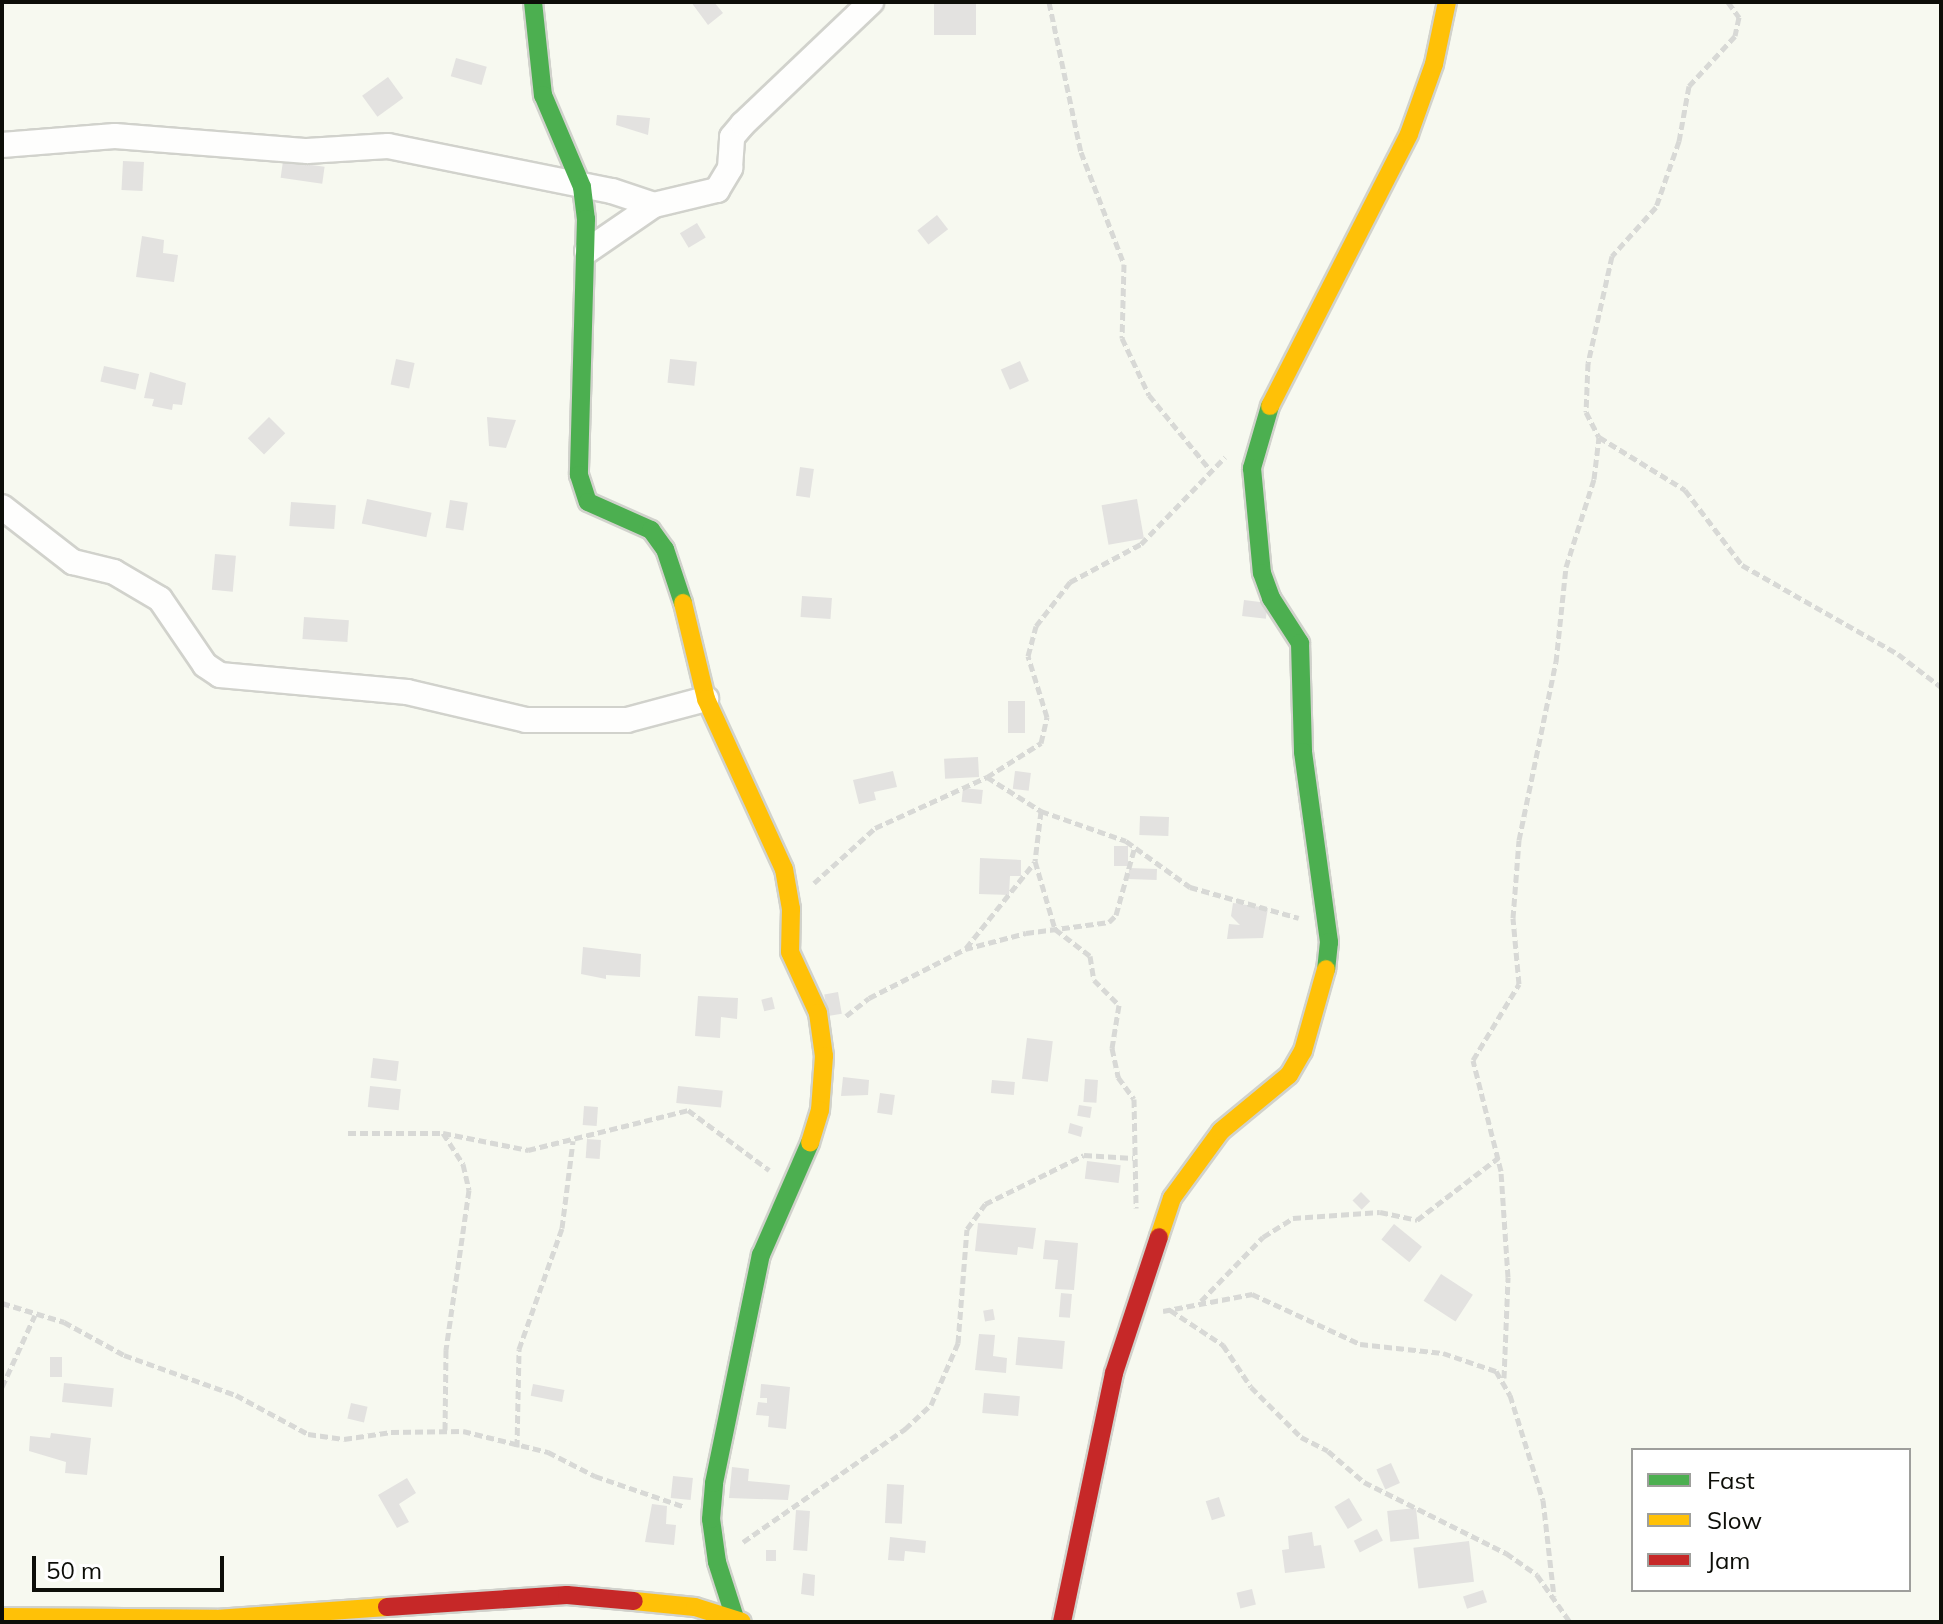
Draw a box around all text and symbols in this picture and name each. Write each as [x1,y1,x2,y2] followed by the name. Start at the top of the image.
[1631,1448,1911,1592] legend
[1707,1465,1755,1495] text: Fast
[1707,1505,1762,1535] text: Slow
[36,1540,228,1590] scale bar
[1707,1545,1750,1575] text: Jam
[46,1555,102,1585] text: 50 m

